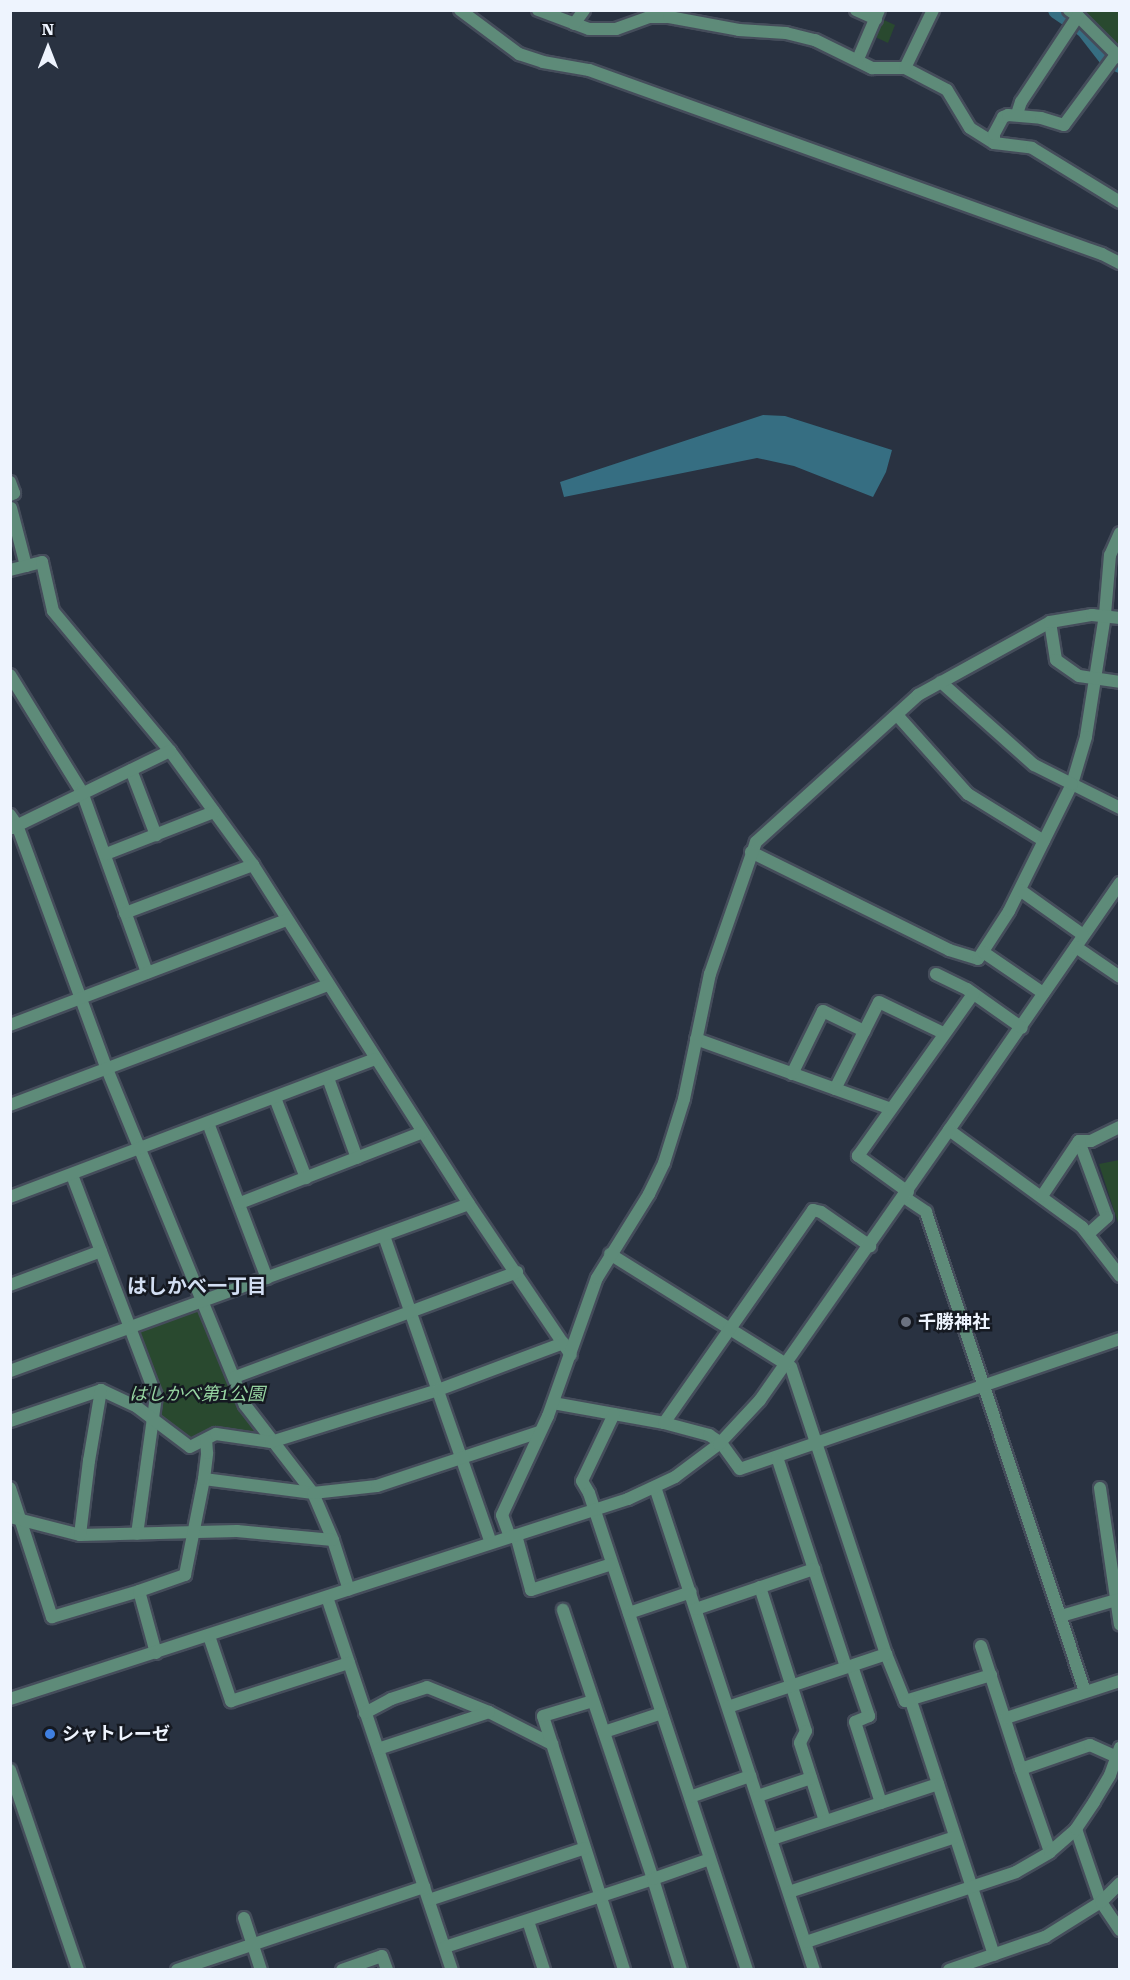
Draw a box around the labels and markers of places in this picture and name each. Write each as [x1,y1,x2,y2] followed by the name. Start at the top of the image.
[918,1311,990,1333] place label: 千勝神社
[899,1315,913,1329] marker: 千勝神社
[62,1723,170,1745] place label: シャトレーゼ
[43,1727,57,1741] marker: シャトレーゼ

